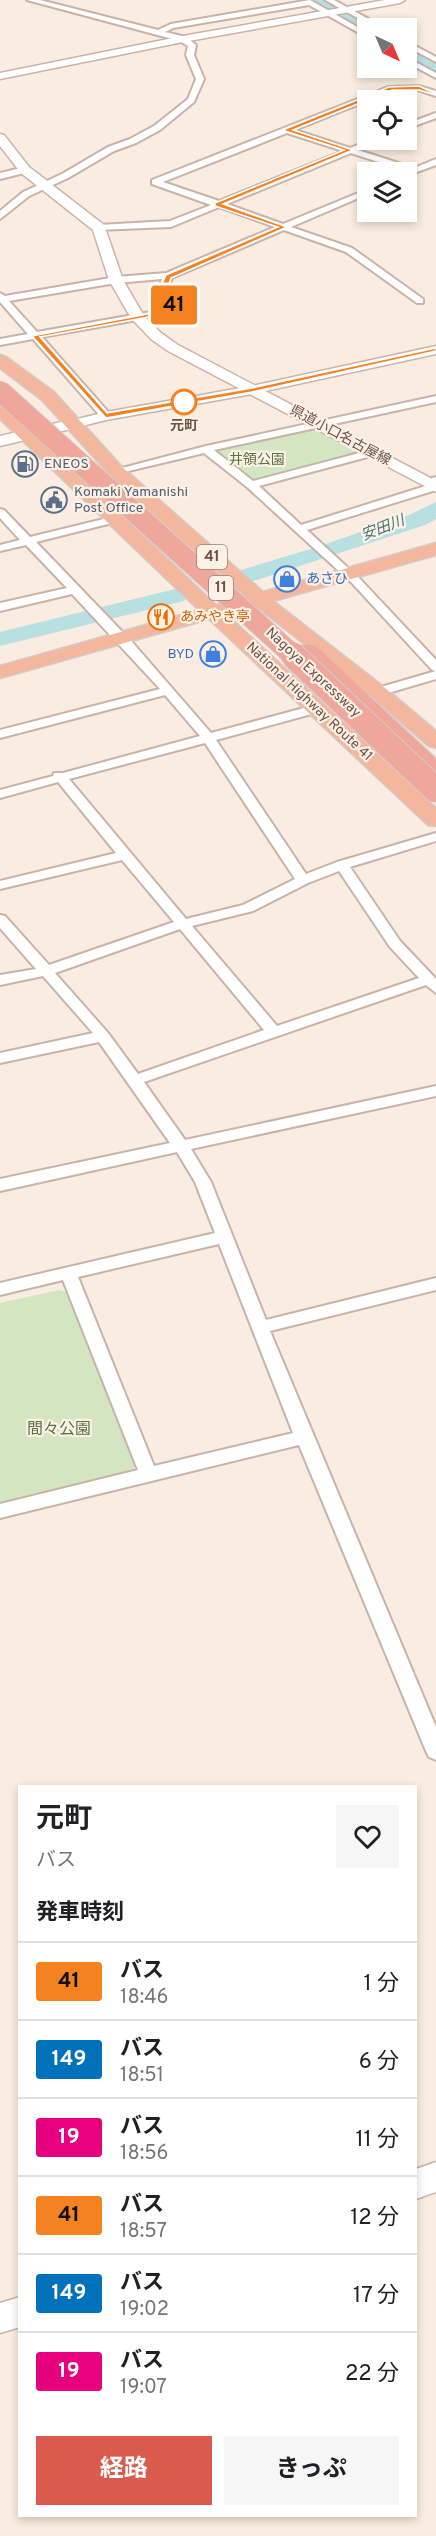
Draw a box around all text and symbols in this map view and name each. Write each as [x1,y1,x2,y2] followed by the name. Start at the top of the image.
[357,18,417,78] north arrow
[357,18,417,222] map controls
[357,90,417,150] button: locate
[357,162,417,222] button: layers
[147,286,201,324] line badge: 41
[163,292,185,319] text: 41
[171,389,197,415] marker: 元町
[287,402,393,470] street label: 県道小口名古屋線
[170,418,198,435] place label: 元町
[10,449,40,479] fuel station icon: ENEOS
[229,451,285,469] park label: 井領公園
[44,456,89,473] place label: ENEOS
[74,484,188,517] place label: Komaki Yamanishi Post Office
[39,485,69,515] public building icon: Komaki Yamanishi Post Office
[359,511,409,546] water label: 安田川
[197,545,227,569] road number: 41
[272,564,302,594] shop icon: あさひ
[306,571,348,588] place label: あさひ
[209,576,233,600] road number: 11
[146,602,176,632] restaurant icon: あみやき亭
[180,609,250,626] place label: あみやき亭
[262,624,364,722] street label: Nagoya Expressway
[198,639,228,669] shop icon: BYD
[242,639,376,765] street label: National Highway Route 41
[167,646,194,663] place label: BYD
[27,1420,91,1440] park label: 間々公園
[36,1802,92,1838] text: 元町
[336,1805,399,1868] button: heart
[36,1848,76,1874] text: バス
[36,1900,124,1927] text: 発車時刻
[120,1958,164,1985] text: バス
[58,1968,80,1995] text: 41
[364,1971,399,1998] text: 1 分
[120,1985,169,2011] text: 18:46
[120,2036,164,2063] text: バス
[52,2046,86,2073] text: 149
[359,2049,399,2076] text: 6 分
[120,2063,164,2089] text: 18:51
[120,2114,164,2141] text: バス
[58,2124,80,2151] text: 19
[355,2127,399,2154] text: 11 分
[120,2141,169,2167] text: 18:56
[120,2192,164,2219] text: バス
[58,2202,80,2229] text: 41
[350,2205,399,2232] text: 12 分
[120,2219,167,2245] text: 18:57
[120,2270,164,2297] text: バス
[52,2280,86,2307] text: 149
[353,2283,399,2310] text: 17 分
[120,2297,169,2323] text: 19:02
[120,2348,164,2375] text: バス
[58,2358,80,2385] text: 19
[345,2361,399,2388] text: 22 分
[120,2375,167,2401] text: 19:07
[36,2436,212,2505] button: 経路
[224,2436,399,2505] button: きっぷ

